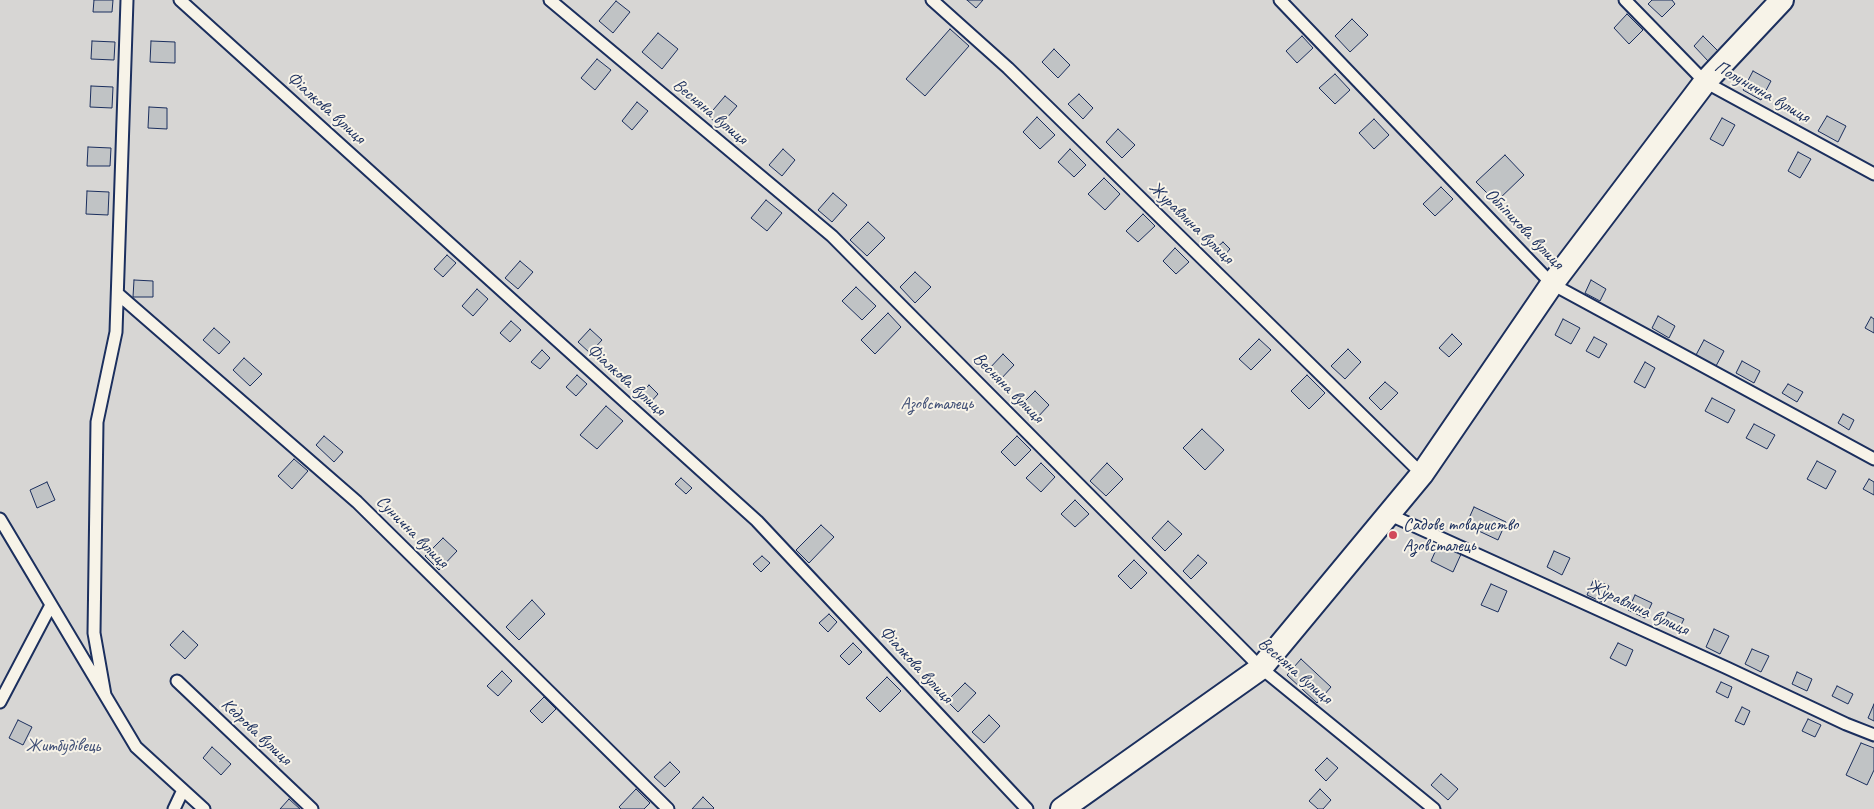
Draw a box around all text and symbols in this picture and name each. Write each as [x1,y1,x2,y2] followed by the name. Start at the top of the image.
[1710,56,1814,128] street label: Полунична вулиця
[282,67,370,149] street label: Фіалкова вулиця
[668,74,752,150] street label: Весняна вулиця
[1144,177,1238,269] street label: Журавлина вулиця
[1480,184,1568,274] street label: Обліпихова вулиця
[582,339,670,421] street label: Фіалкова вулиця
[968,348,1048,428] street label: Весняна вулиця
[901,393,973,415] park label: Азовсталець
[371,491,453,573] street label: Сунична вулиця
[1403,514,1518,556] place label: Садове товариство Азовсталець
[1387,529,1399,541] marker: Садове товариство Азовсталець
[1584,575,1692,641] street label: Журавлина вулиця
[875,622,957,708] street label: Фіалкова вулиця
[1253,633,1337,709] street label: Весняна вулиця
[216,694,296,770] street label: Кедрова вулиця
[26,735,100,757] park label: Житбудівець

